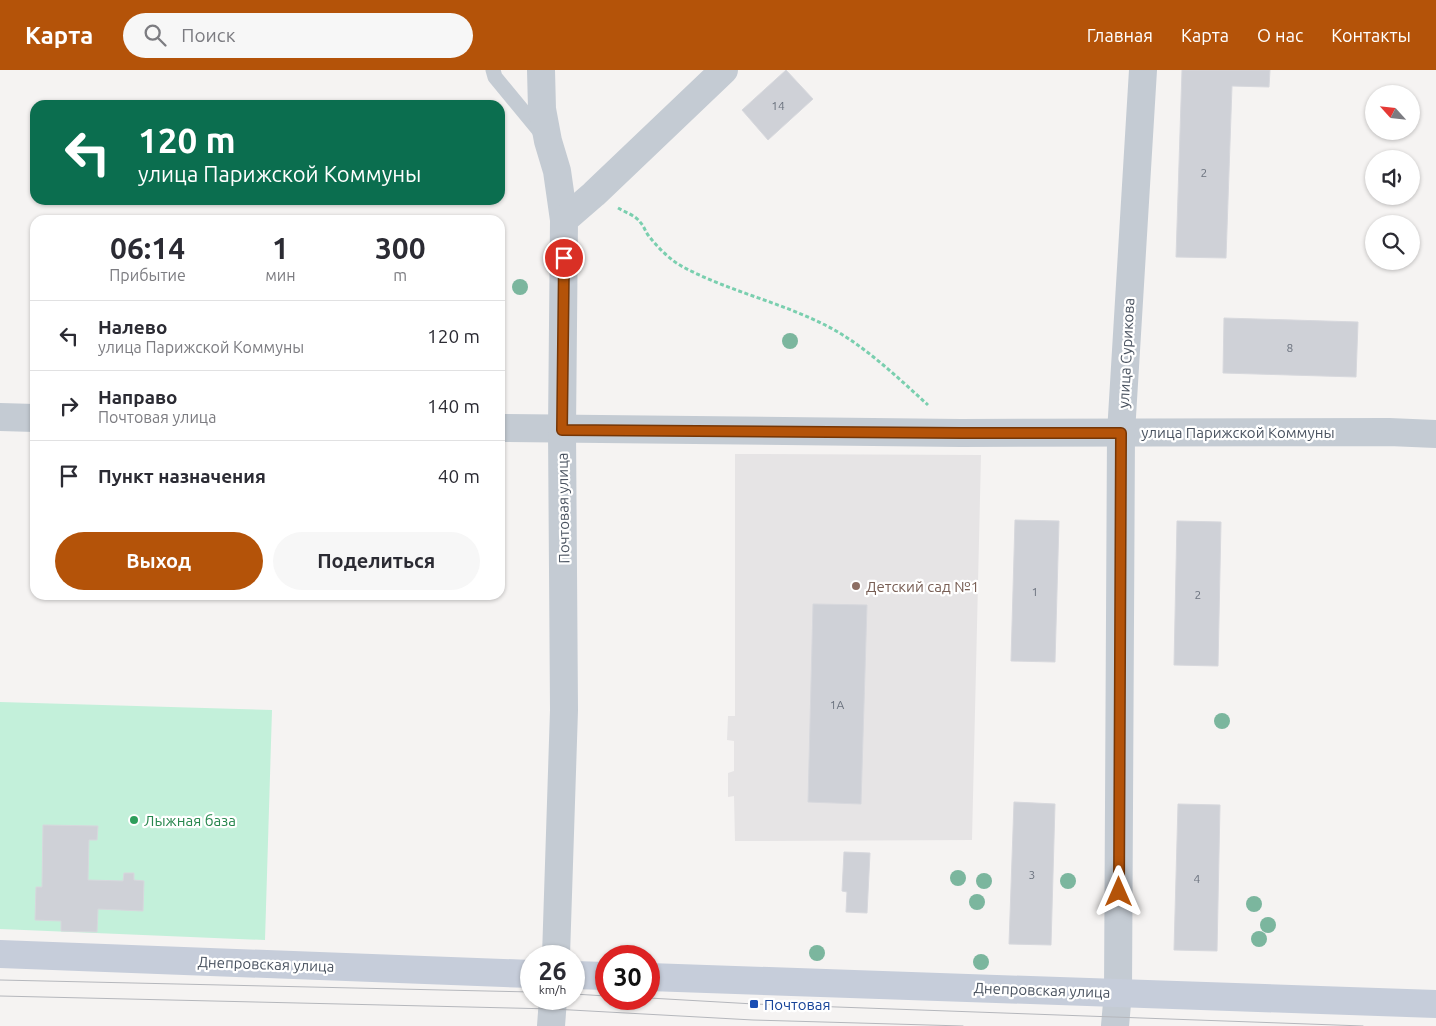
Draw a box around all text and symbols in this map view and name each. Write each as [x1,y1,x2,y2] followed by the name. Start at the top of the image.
[123,13,473,58] search box
[141,21,169,49] icon: search
[25,22,93,49] text: Карта
[181,24,235,46] text: Поиск
[1087,25,1153,45] text: Главная
[1181,25,1229,45] text: Карта
[1257,25,1303,45] text: О нас
[1331,25,1411,45] text: Контакты
[1365,85,1420,140] north arrow
[1365,85,1420,270] map controls
[771,99,785,112] house number: 14
[55,120,120,185] icon: left
[138,120,236,160] text: 120 m
[1365,150,1420,205] button: sound
[138,161,421,186] text: улица Парижской Коммуны
[1201,166,1207,179] house number: 2
[1365,215,1420,270] button: search
[110,231,185,265] text: 06:14
[272,231,289,265] text: 1
[375,231,426,265] text: 300
[543,237,585,279] pin
[550,244,578,272] icon: arrive
[109,266,186,284] text: Прибытие
[265,266,296,284] text: мин
[393,266,407,284] text: m
[1115,297,1137,409] street label: улица Сурикова
[98,316,167,338] text: Налево
[55,322,83,350] icon: left
[427,325,480,347] text: 120 m
[98,338,304,356] text: улица Парижской Коммуны
[1287,341,1294,354] house number: 8
[98,386,178,408] text: Направо
[55,392,83,420] icon: right
[427,395,480,417] text: 140 m
[98,408,216,426] text: Почтовая улица
[1141,424,1335,441] street label: улица Парижской Коммуны
[554,452,572,564] street label: Почтовая улица
[55,462,83,490] icon: arrive
[98,465,266,487] text: Пункт назначения
[438,465,480,487] text: 40 m
[55,532,263,590] button: Выход
[273,532,480,590] button: Поделиться
[866,578,979,595] place label: Детский сад №1
[850,580,862,592] marker: Детский сад №1
[1032,585,1038,598] house number: 1
[1195,588,1201,601] house number: 2
[830,698,844,711] house number: 1А
[144,812,236,829] place label: Лыжная база
[128,814,140,826] marker: Лыжная база
[1092,865,1144,917] position arrow
[1029,868,1035,881] house number: 3
[1194,872,1201,885] house number: 4
[595,945,660,1010] speed limit sign: 30
[197,953,335,975] street label: Днепровская улица
[538,957,567,985] text: 26
[973,979,1111,1001] street label: Днепровская улица
[539,983,566,996] text: km/h
[764,996,830,1013] place label: Почтовая
[748,998,760,1010] marker: Почтовая

